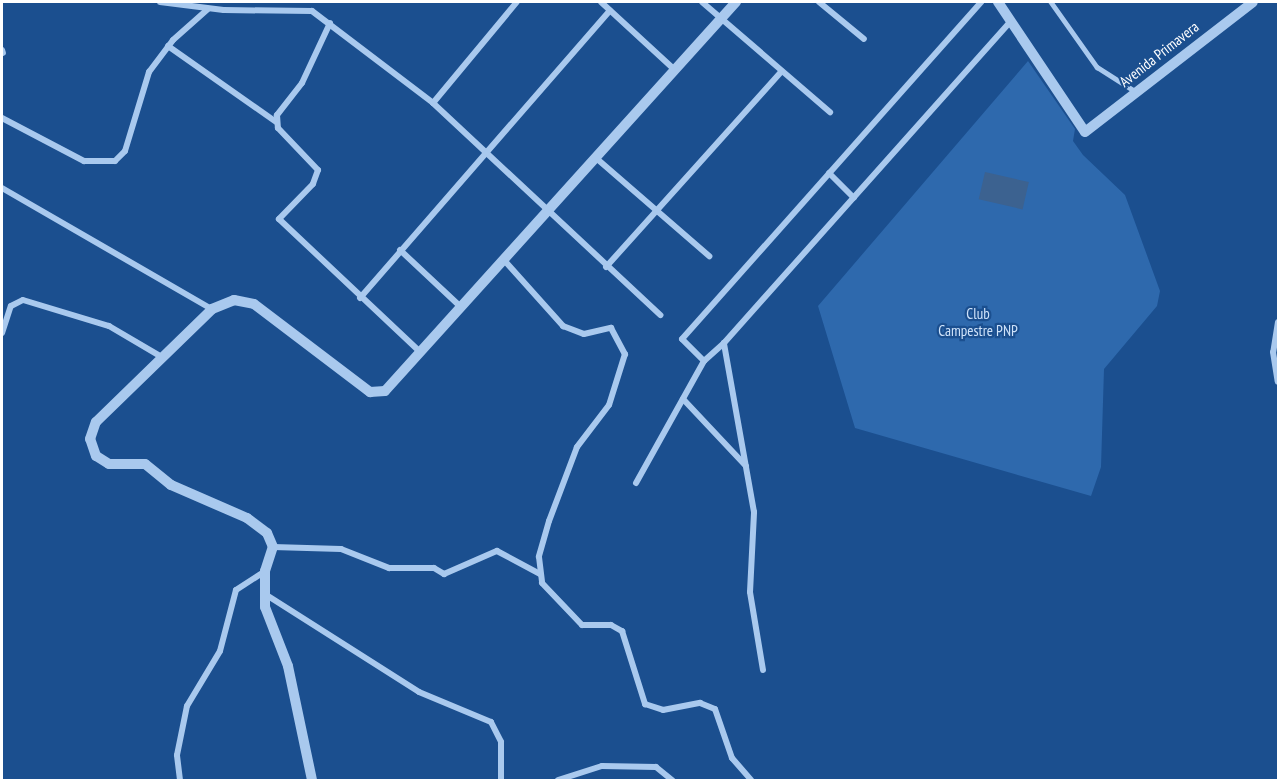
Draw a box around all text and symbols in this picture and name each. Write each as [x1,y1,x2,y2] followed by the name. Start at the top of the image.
[1116,17,1202,91] street label: Avenida Primavera
[938,304,1018,339] park label: Club Campestre PNP

